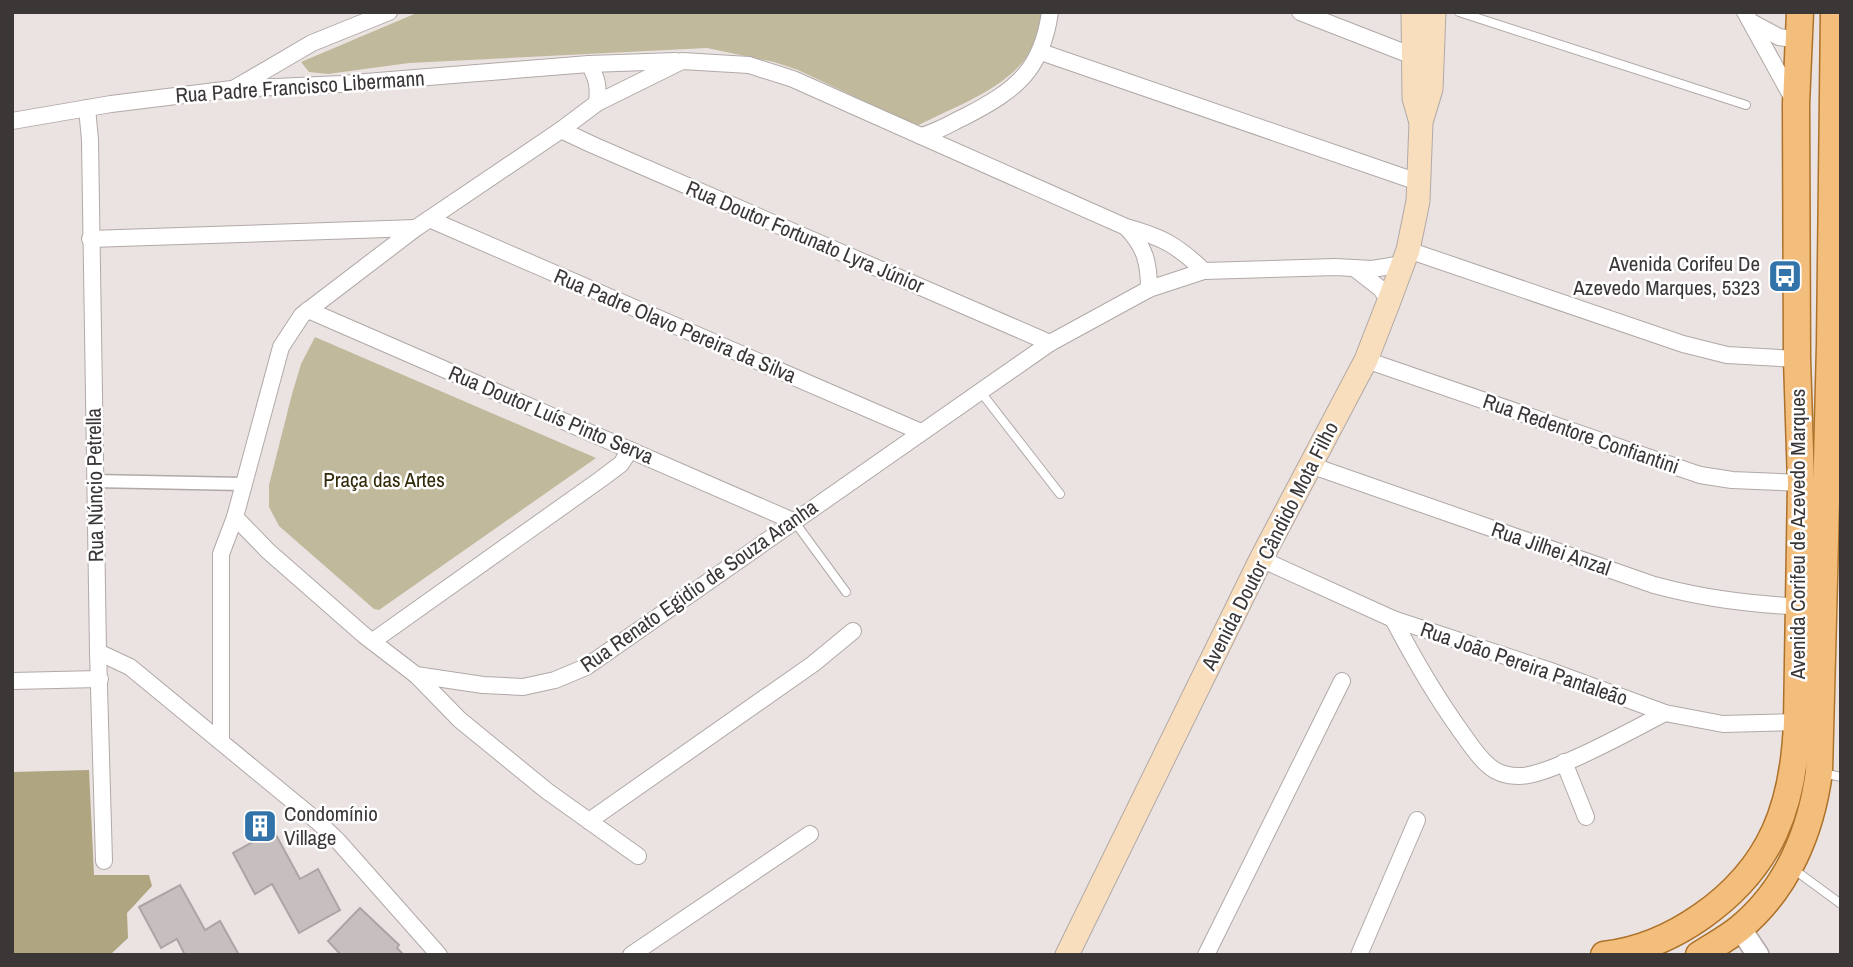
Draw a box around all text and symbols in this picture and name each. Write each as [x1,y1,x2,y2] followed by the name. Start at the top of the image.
[174,63,426,110] street label: Rua Padre Francisco Libermann
[682,173,929,300] street label: Rua Doutor Fortunato Lyra Júnior
[1572,249,1760,302] place label: Avenida Corifeu De Azevedo Marques, 5323
[1766,257,1804,295] bus stop icon: Avenida Corifeu De Azevedo Marques, 5323
[550,261,801,390] street label: Rua Padre Olavo Pereira da Silva
[444,358,659,471] street label: Rua Doutor Luís Pinto Serva
[1479,386,1683,481] street label: Rua Redentore Confiantini
[1783,389,1812,680] street label: Avenida Corifeu de Azevedo Marques
[79,407,110,562] street label: Rua Núncio Petrella
[1194,416,1345,676] street label: Avenida Doutor Cândido Mota Filho
[323,465,445,494] park label: Praça das Artes
[574,492,823,679] street label: Rua Renato Egidio de Souza Aranha
[1488,515,1615,582] street label: Rua Jilhei Anzal
[1417,614,1632,713] street label: Rua João Pereira Pantaleão
[284,799,378,852] place label: Condomínio Village
[241,807,279,845] building icon: Condomínio Village

